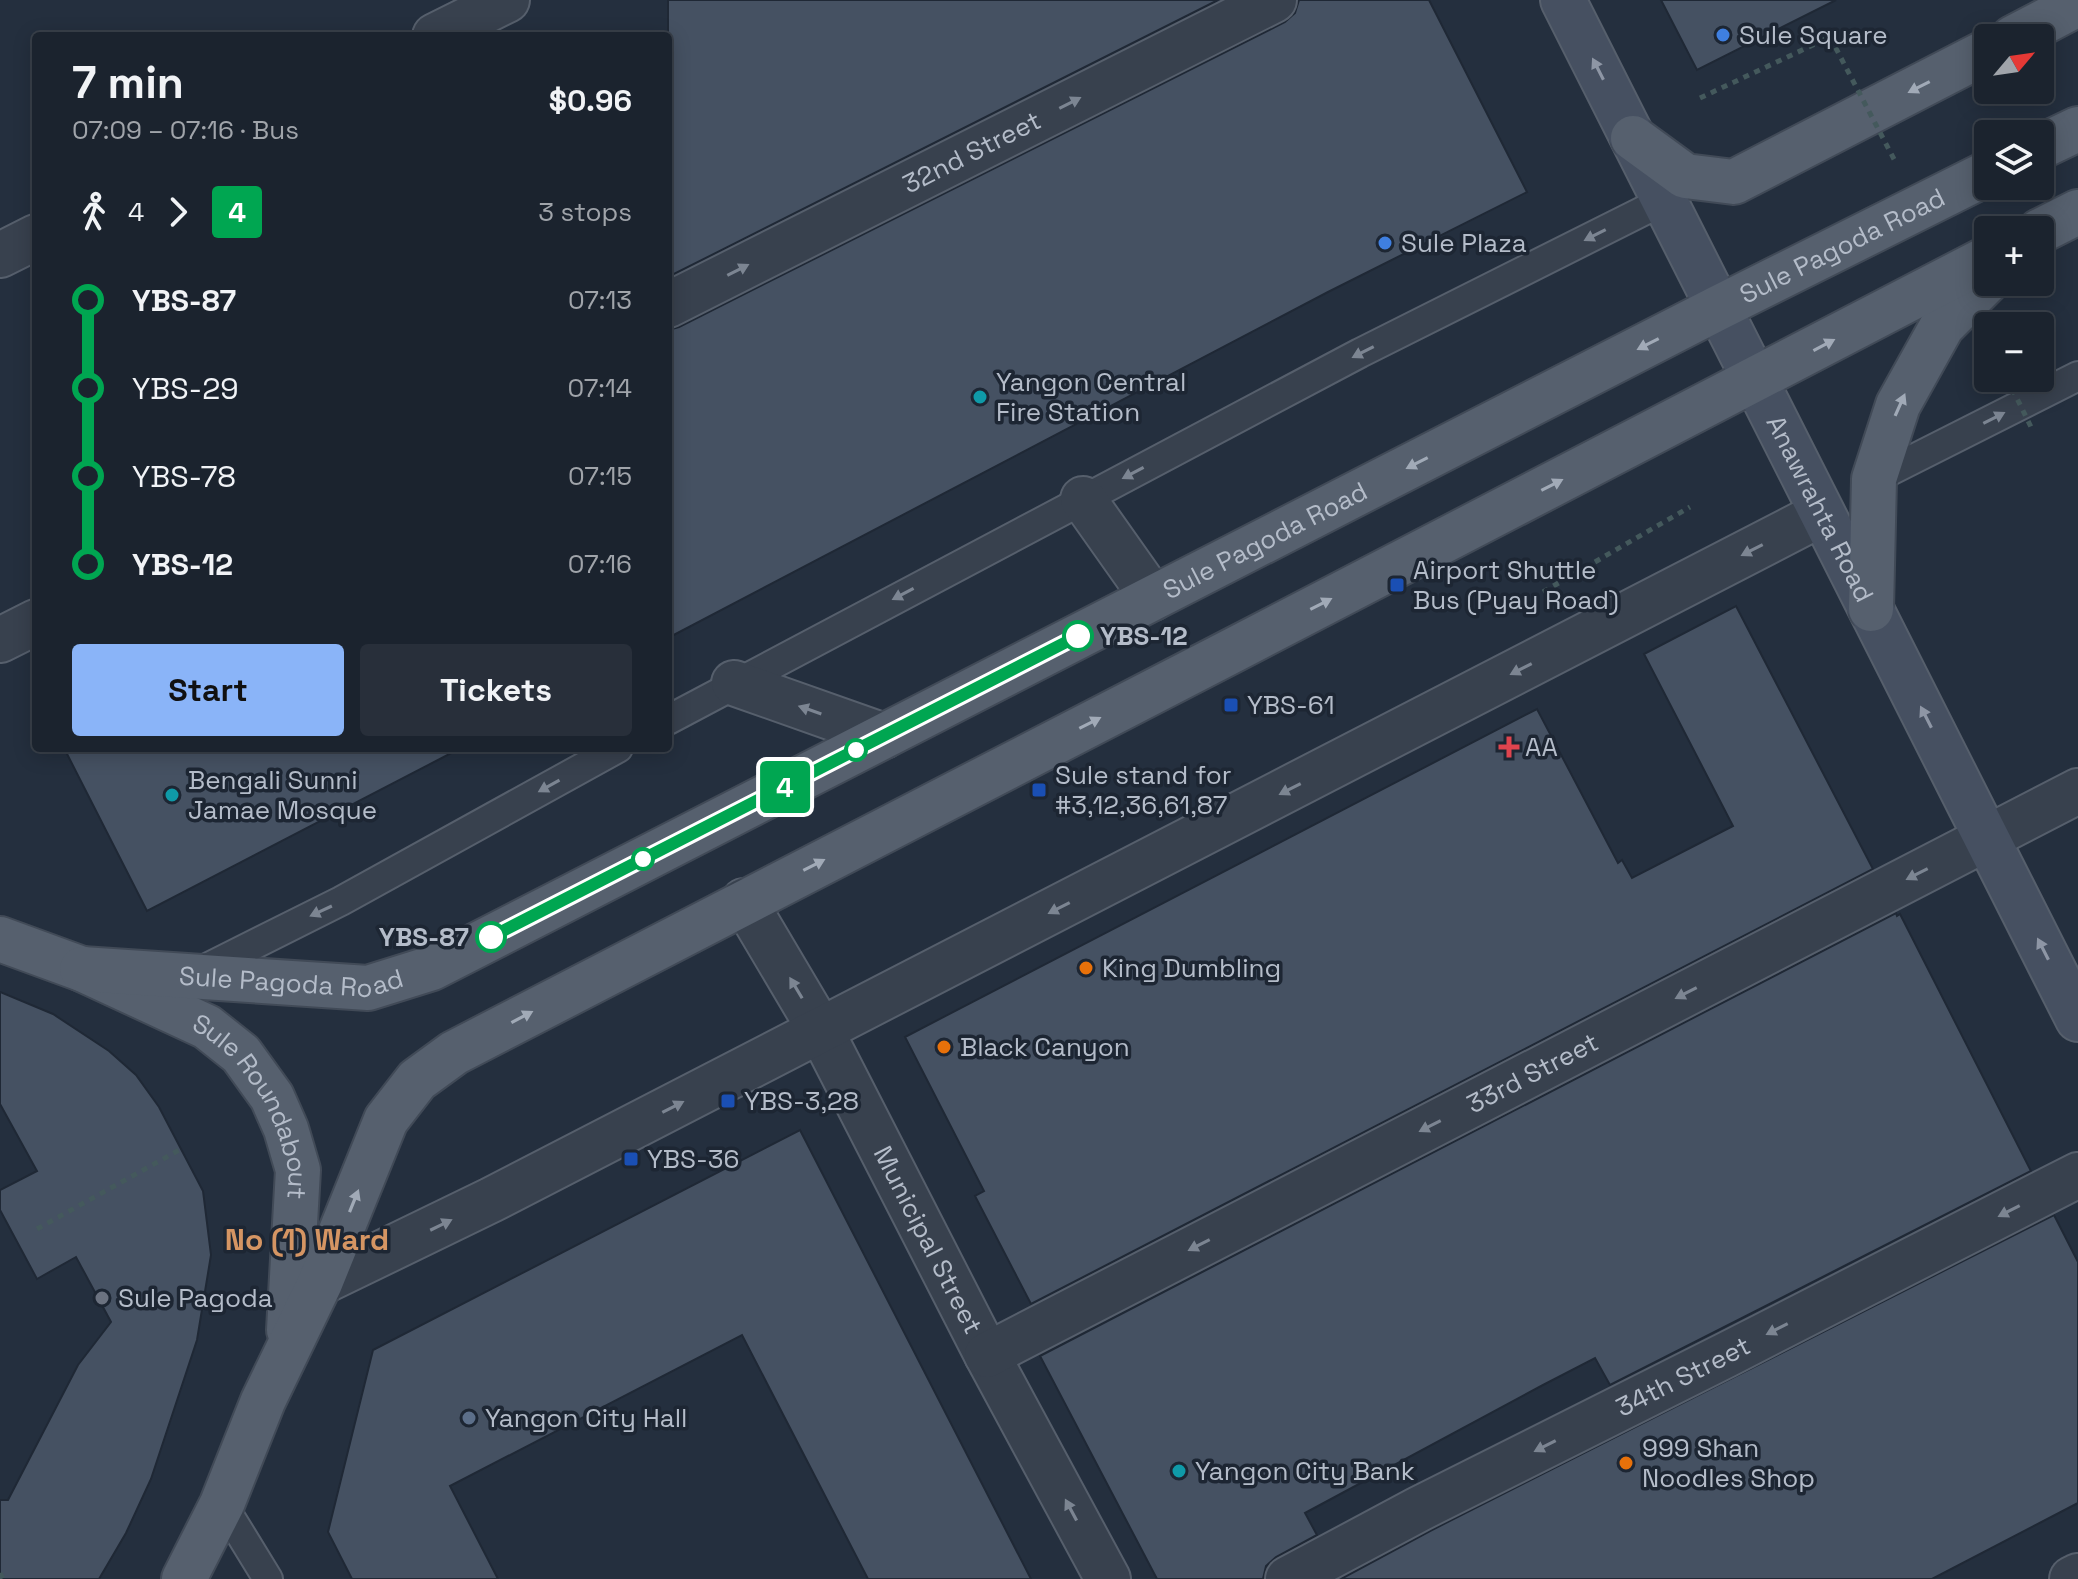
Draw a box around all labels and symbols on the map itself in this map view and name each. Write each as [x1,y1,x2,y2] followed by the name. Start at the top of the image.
[1739,18,1888,52] place label: Sule Square
[1974,24,2054,104] north arrow
[1714,26,1732,44] marker: Sule Square
[1591,58,1605,81] one-way arrow
[1907,80,1930,93] one-way arrow
[1059,96,1082,109] one-way arrow
[897,103,1046,201] street label: 32nd Street
[1734,180,1951,311] street label: Sule Pagoda Road
[1401,226,1527,260] place label: Sule Plaza
[1584,229,1607,242] one-way arrow
[1376,234,1394,252] marker: Sule Plaza
[726,263,749,276] one-way arrow
[1637,337,1660,350] one-way arrow
[1813,338,1836,351] one-way arrow
[1351,345,1374,359] one-way arrow
[996,365,1186,429] place label: Yangon Central Fire Station
[971,388,989,406] marker: Yangon Central Fire Station
[1893,393,1906,417] one-way arrow
[1759,410,1882,608] street label: Anawrahta Road
[1983,411,2006,425] one-way arrow
[1406,456,1429,469] one-way arrow
[1121,467,1144,480] one-way arrow
[1157,474,1373,607] street label: Sule Pagoda Road
[1541,478,1564,492] one-way arrow
[1741,544,1764,557] one-way arrow
[1413,553,1619,617] place label: Airport Shuttle Bus (Pyay Road)
[1388,576,1406,594] marker: Airport Shuttle Bus (Pyay Road)
[891,588,914,601] one-way arrow
[1309,597,1332,610] one-way arrow
[1100,619,1188,653] place label: YBS-12
[1063,621,1093,651] marker: YBS-12
[1510,663,1533,676] one-way arrow
[1247,688,1335,722] place label: YBS-61
[1222,696,1240,714] marker: YBS-61
[798,703,822,716] one-way arrow
[1919,706,1932,729] one-way arrow
[1078,716,1101,729] one-way arrow
[1525,730,1558,764] place label: AA
[1500,738,1518,756] marker: AA
[845,739,867,761] unlabelled marker
[1055,758,1232,822] place label: Sule stand for #3,12,36,61,87
[759,761,811,813] line badge: 4
[188,763,377,827] place label: Bengali Sunni Jamae Mosque
[538,779,561,793] one-way arrow
[1030,781,1048,799] marker: Sule stand for #3,12,36,61,87
[1279,782,1302,795] one-way arrow
[163,786,181,804] marker: Bengali Sunni Jamae Mosque
[632,848,654,870] unlabelled marker
[802,859,825,872] one-way arrow
[1906,866,1928,880] one-way arrow
[1048,900,1070,914] one-way arrow
[310,904,333,918] one-way arrow
[379,920,469,954] place label: YBS-87
[476,922,506,952] marker: YBS-87
[2036,938,2049,961] one-way arrow
[1102,951,1281,985] place label: King Dumbling
[178,958,407,1005] street label: Sule Pagoda Road
[1077,959,1095,977] marker: King Dumbling
[789,977,803,999] one-way arrow
[1675,987,1698,1000] one-way arrow
[187,1006,315,1200] street label: Sule Roundabout
[510,1011,533,1024] one-way arrow
[1461,1025,1604,1121] street label: 33rd Street
[960,1030,1130,1064] place label: Black Canyon
[935,1038,953,1056] marker: Black Canyon
[744,1084,859,1118] place label: YBS-3,28
[719,1092,737,1110] marker: YBS-3,28
[661,1100,684,1114] one-way arrow
[1419,1119,1442,1132] one-way arrow
[866,1140,990,1340] street label: Municipal Street
[647,1142,739,1176] place label: YBS-36
[622,1150,640,1168] marker: YBS-36
[347,1189,360,1213] one-way arrow
[1997,1204,2020,1217] one-way arrow
[429,1218,453,1232] one-way arrow
[225,1220,389,1259] district label: No (1) Ward
[1188,1238,1211,1251] one-way arrow
[118,1281,273,1315] place label: Sule Pagoda
[93,1289,111,1307] marker: Sule Pagoda
[1766,1323,1789,1336] one-way arrow
[1610,1328,1756,1424] street label: 34th Street
[485,1401,687,1435] place label: Yangon City Hall
[460,1409,478,1427] marker: Yangon City Hall
[1642,1431,1815,1495] place label: 999 Shan Noodles Shop
[1533,1439,1556,1453] one-way arrow
[1195,1454,1415,1488] place label: Yangon City Bank
[1617,1454,1635,1472] marker: 999 Shan Noodles Shop
[1170,1462,1188,1480] marker: Yangon City Bank
[1065,1499,1078,1522] one-way arrow

